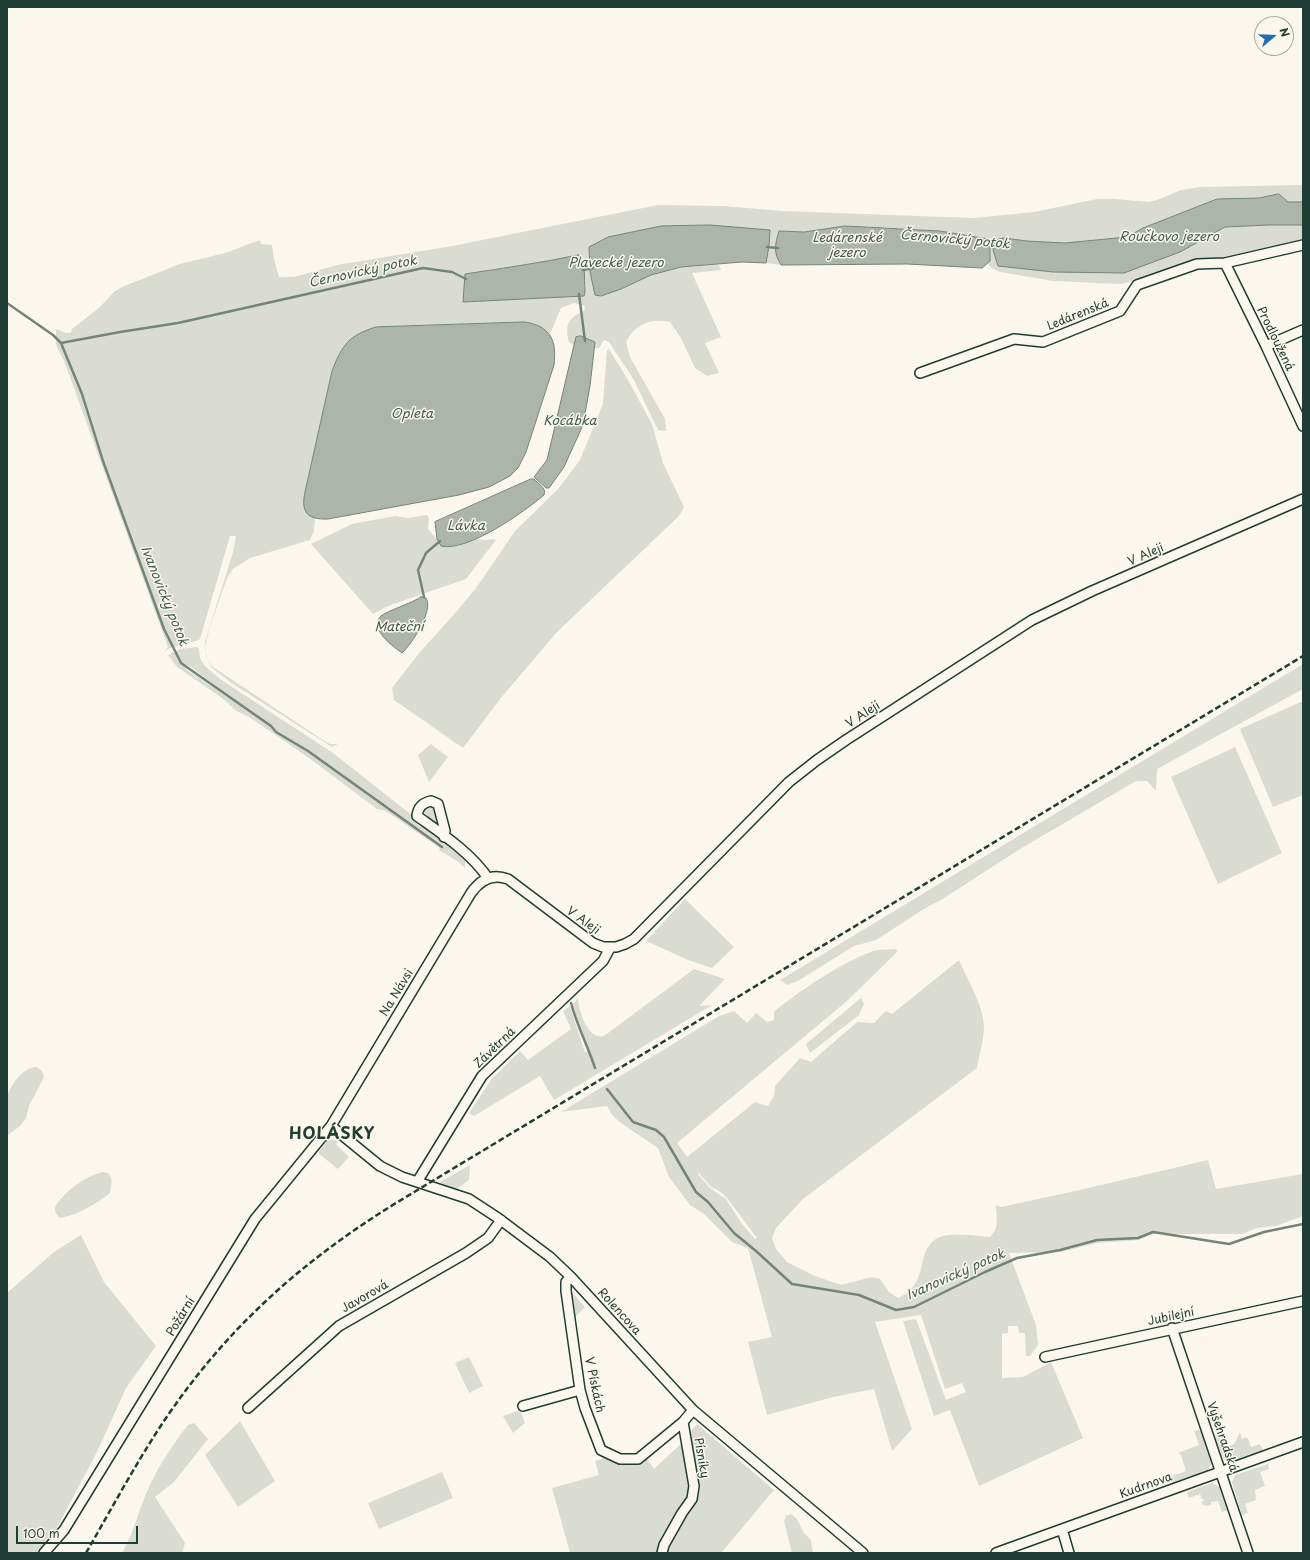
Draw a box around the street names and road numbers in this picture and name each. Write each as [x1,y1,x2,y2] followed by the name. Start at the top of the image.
[1045,296,1111,334] street label: Ledárenská
[1253,305,1297,373] street label: Prodloužená
[1126,541,1166,569] street label: V Aleji
[843,699,883,731] street label: V Aleji
[563,904,603,938] street label: V Aleji
[377,967,417,1019] street label: Na Návsi
[471,1025,519,1071] street label: Závětrná
[339,1278,391,1316] street label: Javorová
[594,1286,644,1338] street label: Rolencova
[164,1295,198,1339] street label: Požární
[1146,1305,1196,1329] street label: Jubilejní
[581,1356,607,1414] street label: V Pískách
[1203,1400,1241,1474] street label: Vyšehradská
[690,1437,712,1479] street label: Písníky
[1118,1470,1174,1502] street label: Kudrnova

